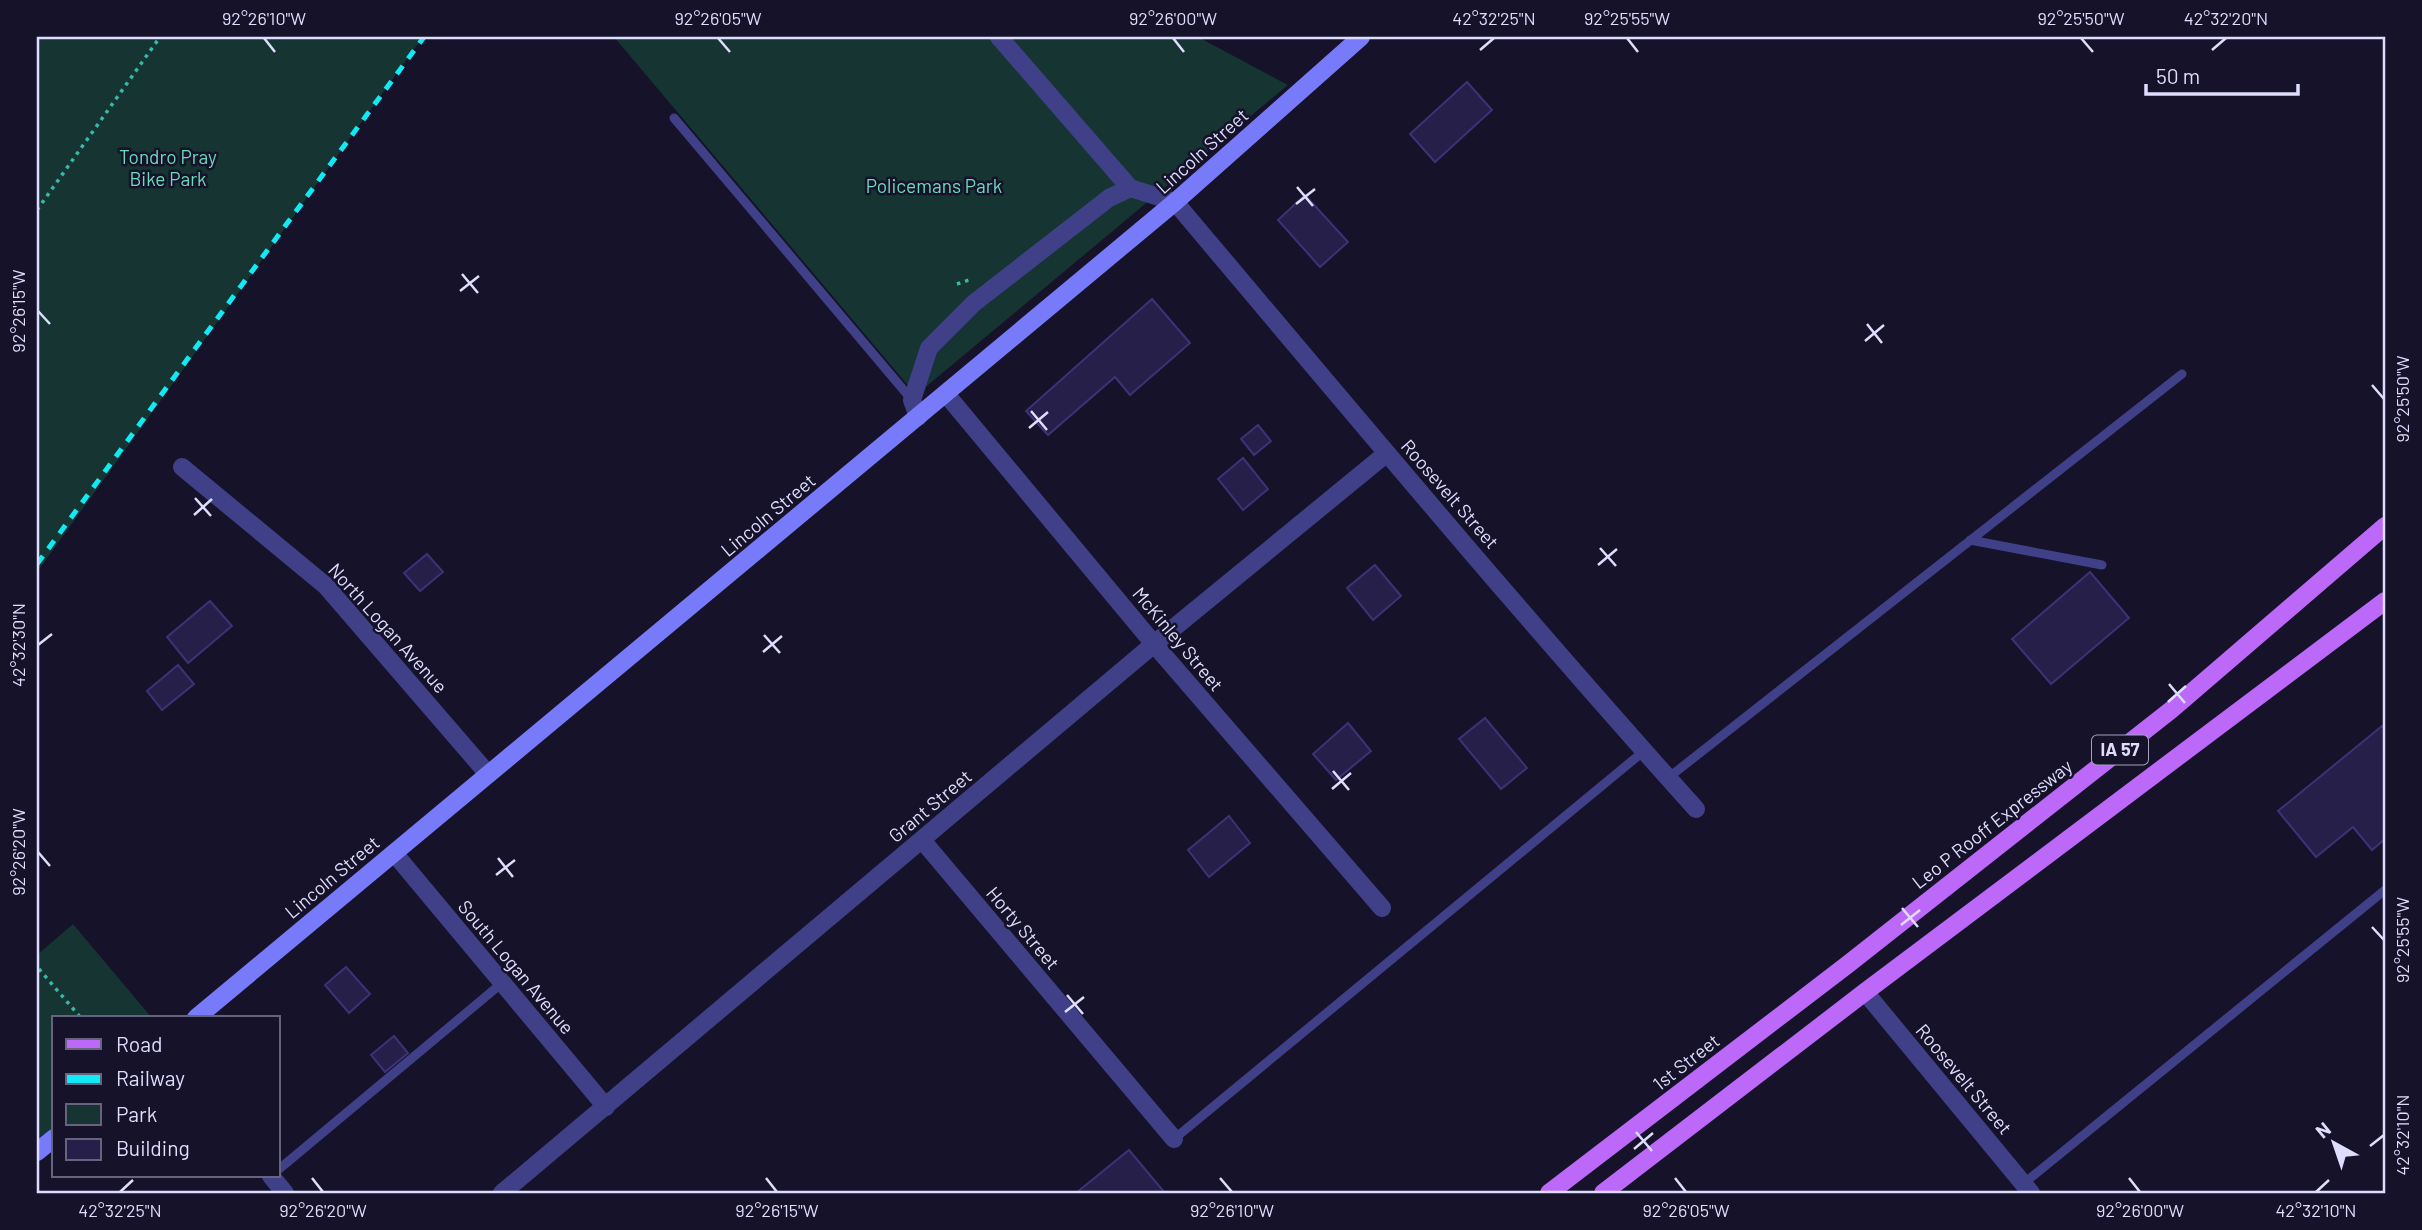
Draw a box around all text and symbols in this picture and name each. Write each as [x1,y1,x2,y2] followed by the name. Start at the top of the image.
[222,7,306,29] text: 92°26'10"W
[674,7,762,29] text: 92°26'05"W
[1129,7,1217,29] text: 92°26'00"W
[1452,7,1536,29] text: 42°32'25"N
[1584,7,1670,29] text: 92°25'55"W
[2037,7,2125,29] text: 92°25'50"W
[2184,7,2268,29] text: 42°32'20"N
[2146,52,2298,96] scale bar
[2156,63,2200,88] text: 50 m
[1151,103,1253,198] street label: Lincoln Street
[119,145,217,190] park label: Tondro Pray Bike Park
[866,174,1002,197] park label: Policemans Park
[7,269,29,353] text: 92°26'15"W
[2391,355,2413,443] text: 92°25'50"W
[1397,434,1504,553] street label: Roosevelt Street
[716,468,820,561] street label: Lincoln Street
[324,558,453,697] street label: North Logan Avenue
[1128,582,1229,695] street label: McKinley Street
[7,603,29,687] text: 42°32'30"N
[2092,736,2148,764] road number: IA 57
[1907,754,2076,893] street label: Leo P Rooff Expressway
[884,764,976,847] street label: Grant Street
[7,808,29,896] text: 92°26'20"W
[280,830,384,923] street label: Lincoln Street
[982,881,1065,974] street label: Horty Street
[454,895,579,1038] street label: South Logan Avenue
[2391,897,2413,983] text: 92°25'55"W
[52,1016,280,1178] legend
[1912,1019,2017,1139] street label: Roosevelt Street
[1648,1028,1724,1095] street label: 1st Street
[116,1031,162,1056] text: Road
[116,1065,185,1090] text: Railway
[2391,1094,2413,1176] text: 42°32'10"N
[116,1101,157,1126] text: Park
[2300,1108,2370,1178] north arrow
[2311,1117,2335,1142] text: N
[116,1135,190,1160] text: Building
[78,1199,162,1221] text: 42°32'25"N
[279,1199,367,1221] text: 92°26'20"W
[735,1199,819,1221] text: 92°26'15"W
[1190,1199,1274,1221] text: 92°26'10"W
[1642,1199,1730,1221] text: 92°26'05"W
[2096,1199,2184,1221] text: 92°26'00"W
[2275,1199,2357,1221] text: 42°32'10"N

